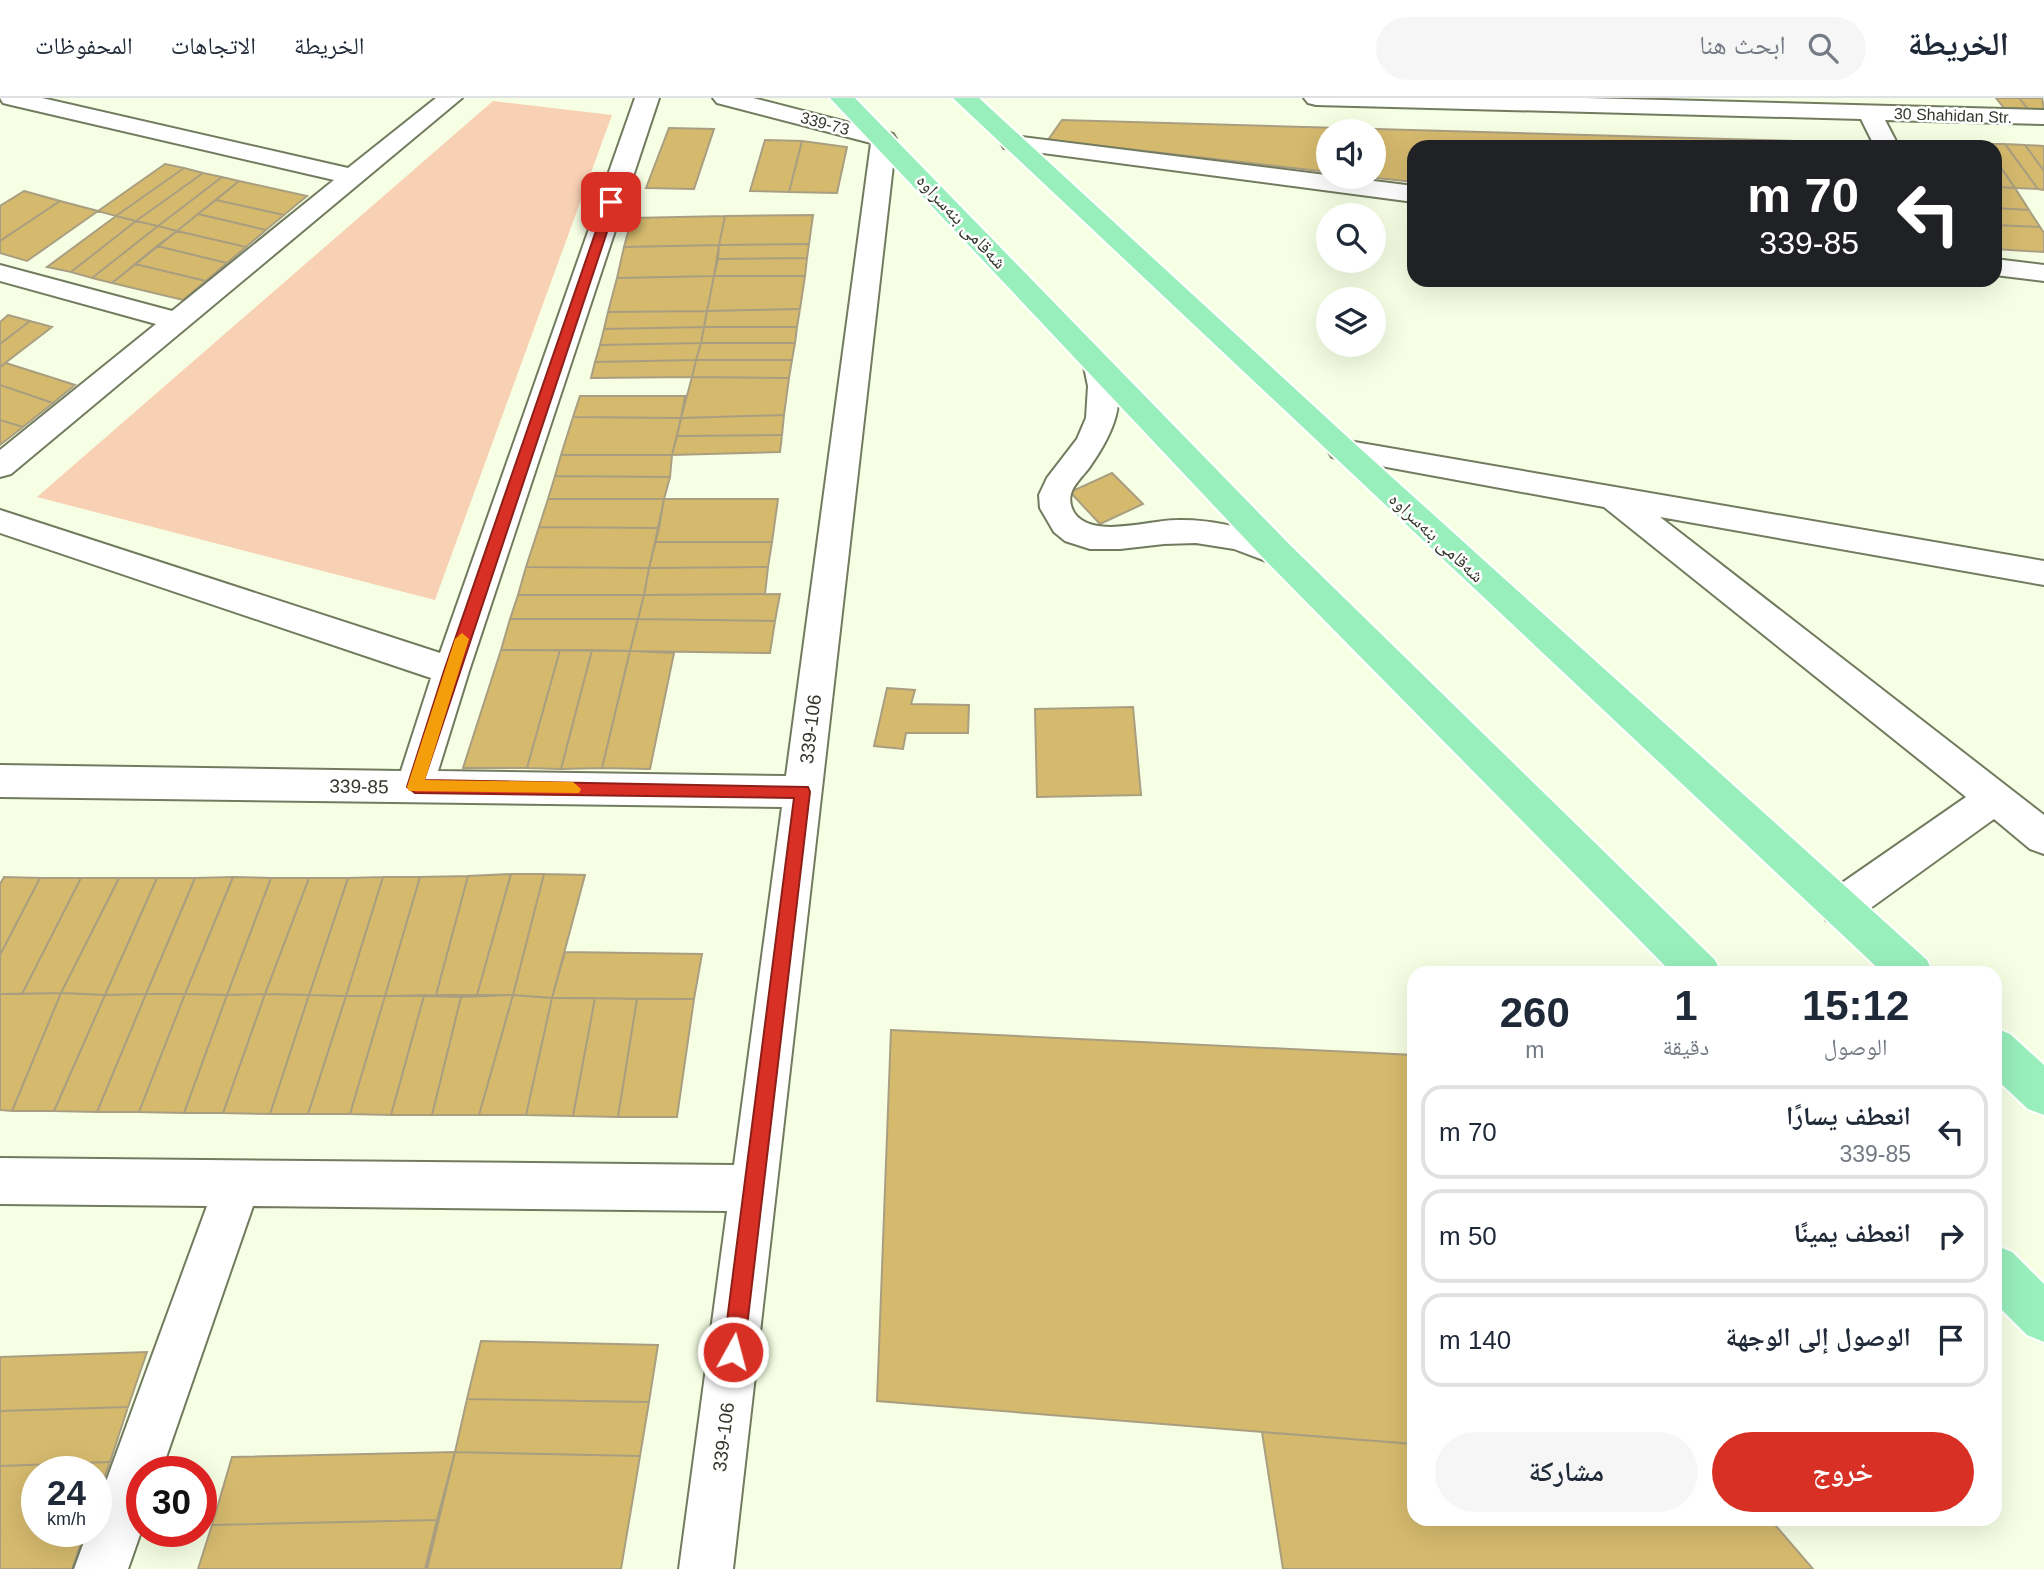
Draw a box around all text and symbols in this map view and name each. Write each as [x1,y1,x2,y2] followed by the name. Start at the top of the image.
[1376,17,1866,80] search box
[1908,25,2009,62] text: الخريطة
[1804,29,1842,67] icon: search
[1699,30,1786,60] text: ابحث هنا
[35,32,133,59] text: المحفوظات
[171,32,256,59] text: الاتجاهات
[294,32,365,59] text: الخريطة
[1894,105,2012,126] street label: 30 Shahidan Str.
[799,109,851,138] street label: 339-73
[1316,119,1386,357] map controls
[1316,119,1386,189] button: sound
[1747,168,1859,222] text: 70 m
[1883,168,1974,259] icon: left
[912,170,1011,274] street label: شەقامی بنەسراوە
[581,172,641,232] pin
[592,183,630,221] icon: arrive
[1316,203,1386,273] button: search
[1759,225,1859,261] text: 339-85
[1316,287,1386,357] button: layers
[1384,488,1488,587] street label: شەقامی بنەسراوە
[796,693,825,765] street label: 339-106
[329,775,389,798] street label: 339-85
[1674,982,1698,1029] text: 1
[1802,982,1909,1029] text: 15:12
[1500,989,1570,1036] text: 260
[1662,1034,1709,1060] text: دقيقة
[1824,1034,1887,1060] text: الوصول
[1525,1037,1544,1063] text: m
[1786,1101,1911,1131] text: انعطف يسارًا
[1932,1113,1970,1151] icon: left
[1439,1117,1497,1147] text: 70 m
[1839,1141,1911,1167] text: 339-85
[1932,1217,1970,1255] icon: right
[1794,1218,1911,1248] text: انعطف يمينًا
[1439,1221,1497,1251] text: 50 m
[696,1315,770,1389] position arrow
[1932,1321,1970,1359] icon: arrive
[1726,1322,1911,1352] text: الوصول إلى الوجهة
[1439,1325,1511,1355] text: 140 m
[709,1401,738,1473] street label: 339-106
[1435,1432,1698,1512] button: مشاركة
[1712,1432,1974,1512] button: خروج
[126,1456,217,1547] speed limit sign: 30
[47,1473,86,1512] text: 24
[47,1509,86,1529] text: km/h

